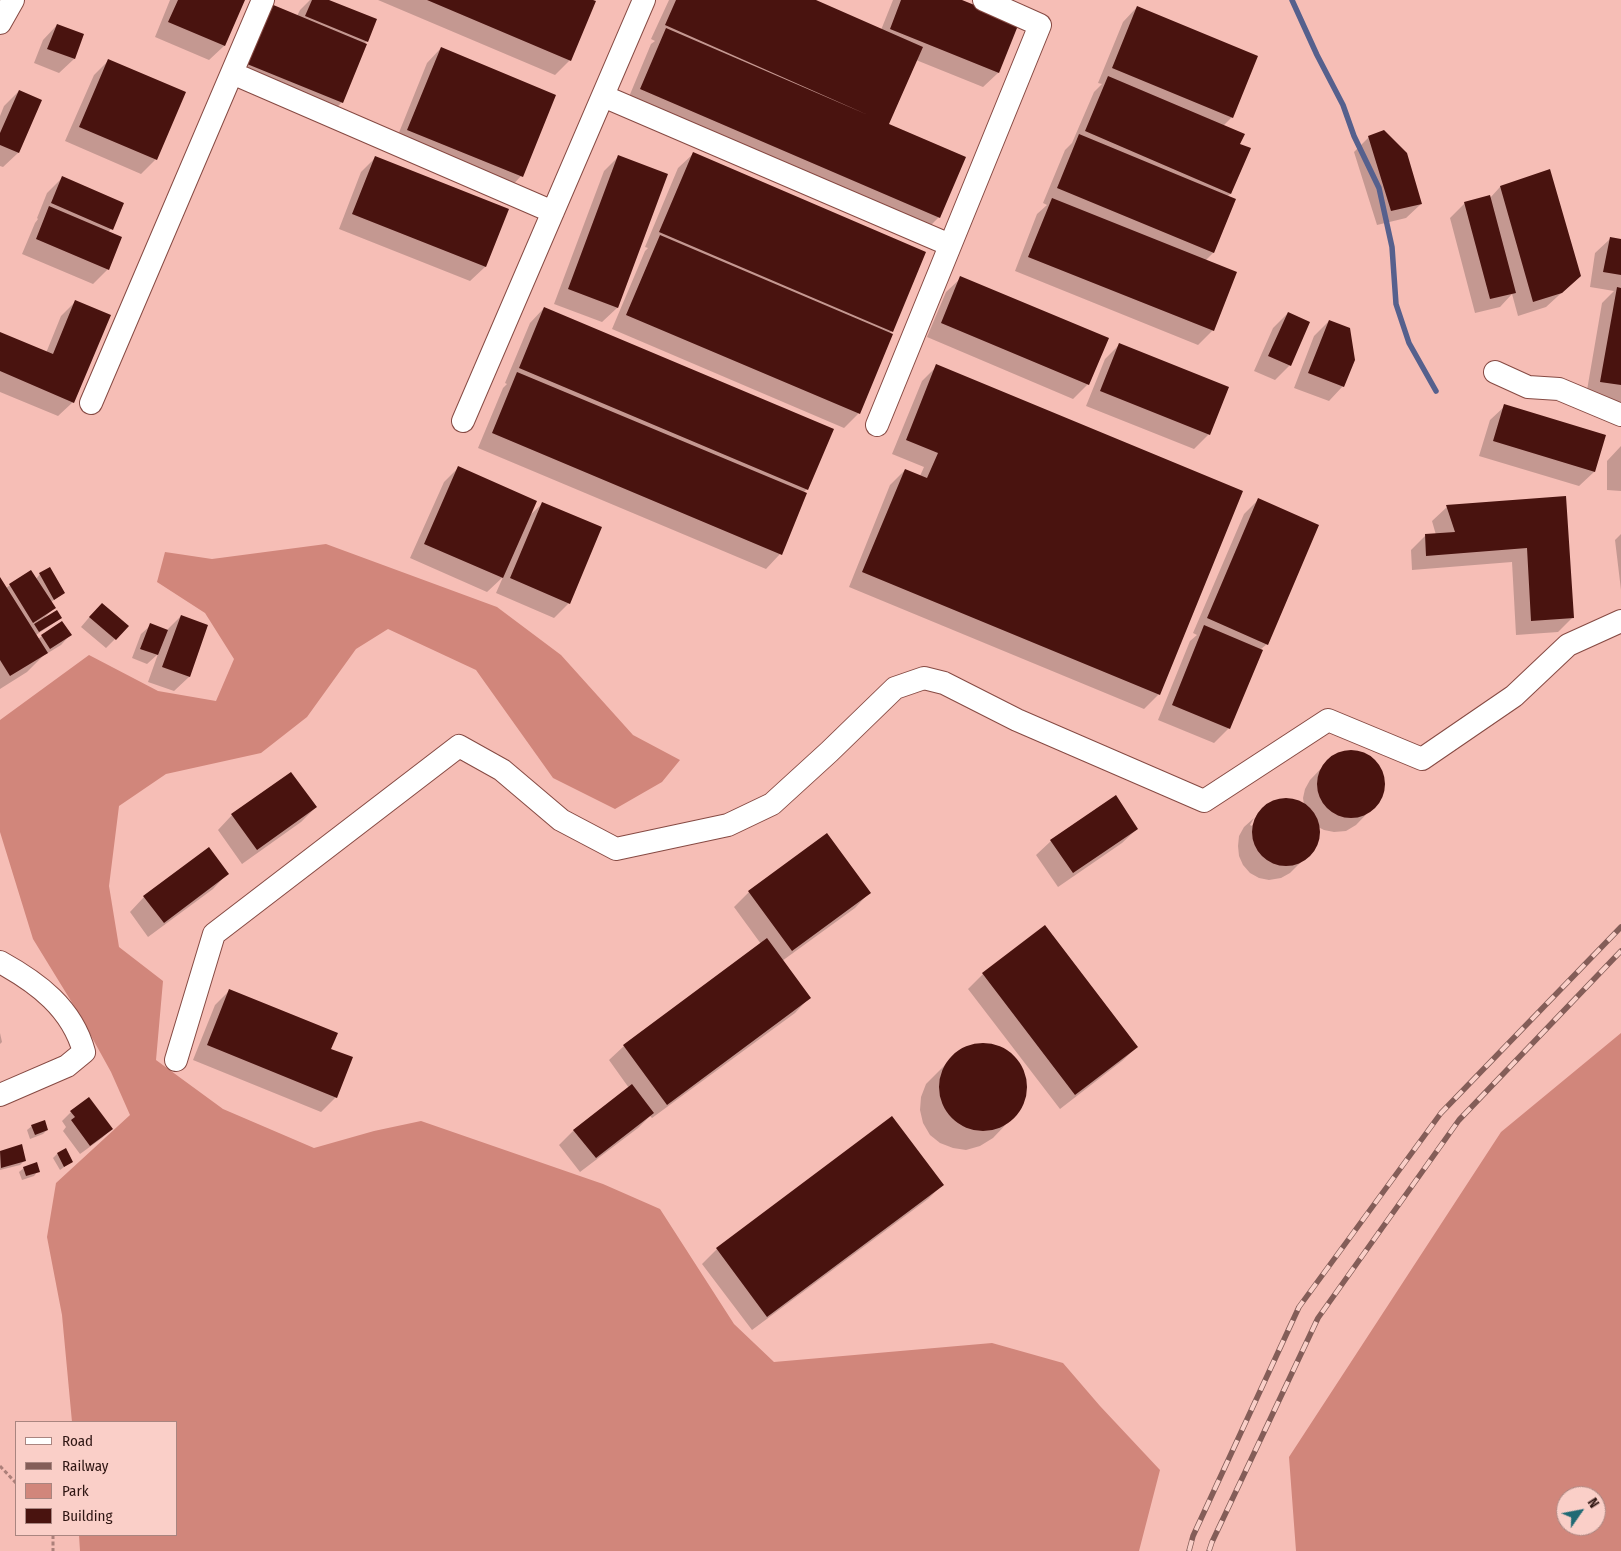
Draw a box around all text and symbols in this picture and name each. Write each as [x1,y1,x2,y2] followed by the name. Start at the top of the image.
[15,1421,178,1536] legend
[62,1432,93,1450] text: Road
[62,1457,109,1475] text: Railway
[62,1482,89,1500] text: Park
[1556,1486,1606,1536] north arrow
[1584,1495,1603,1511] text: N
[62,1507,113,1525] text: Building

